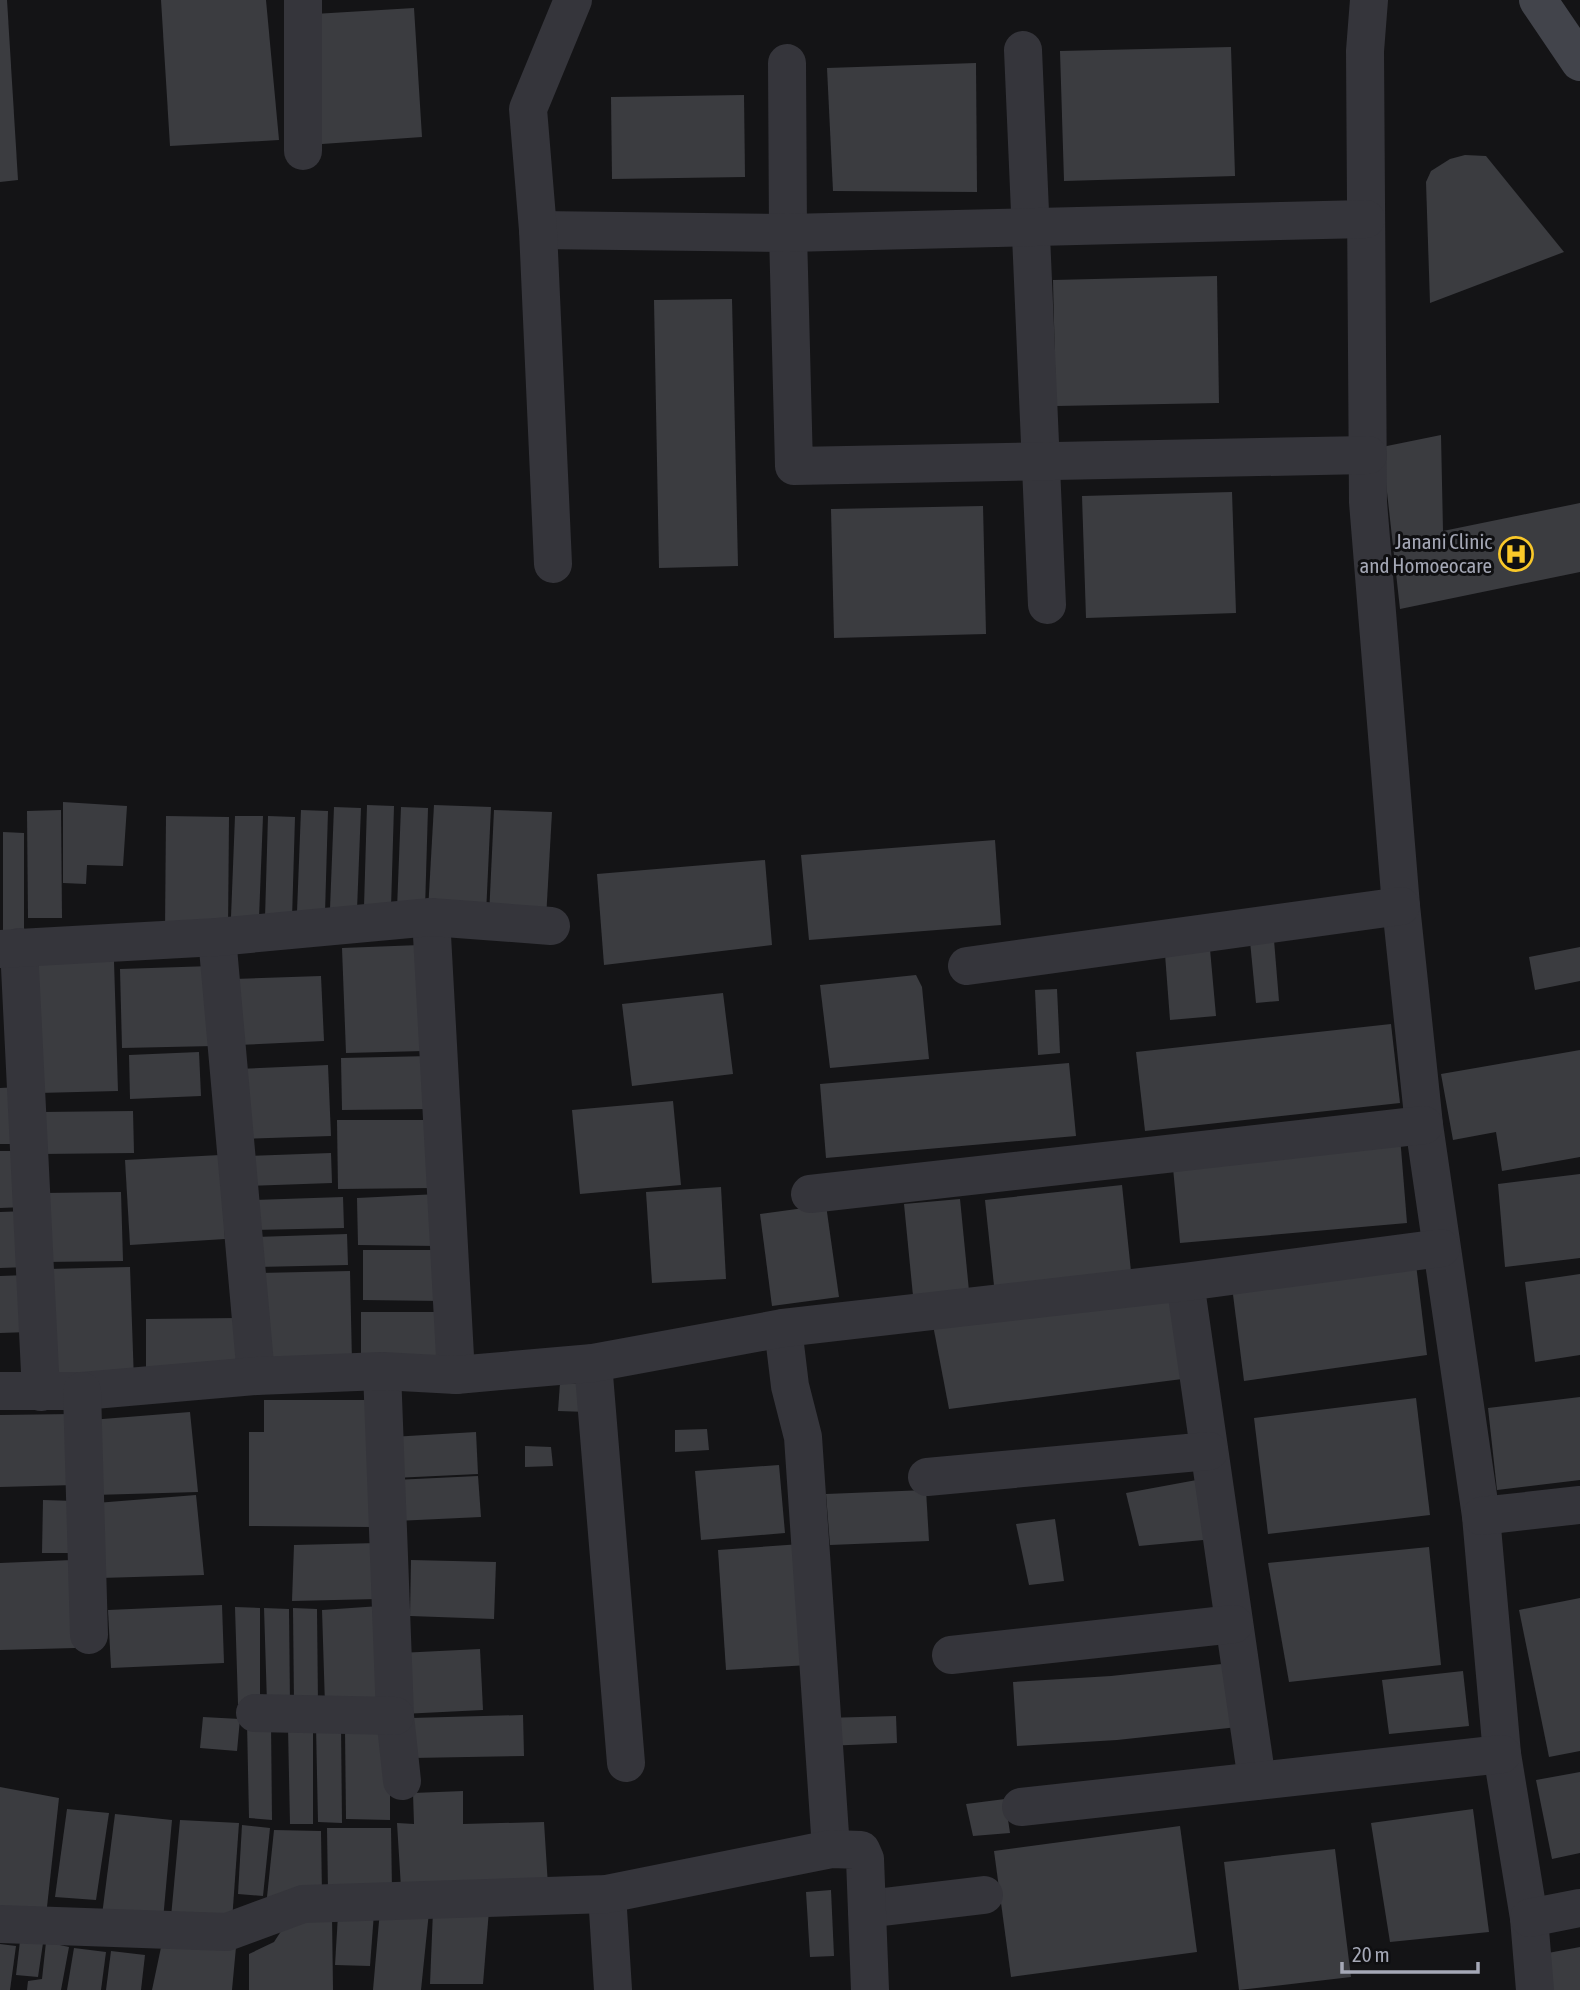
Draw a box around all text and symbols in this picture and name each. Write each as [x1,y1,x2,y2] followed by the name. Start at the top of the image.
[1360,529,1492,577] place label: Janani Clinic and Homoeocare
[1497,535,1535,573] hospital icon: Janani Clinic and Homoeocare
[1342,1930,1478,1974] scale bar
[1352,1942,1390,1966] text: 20 m

